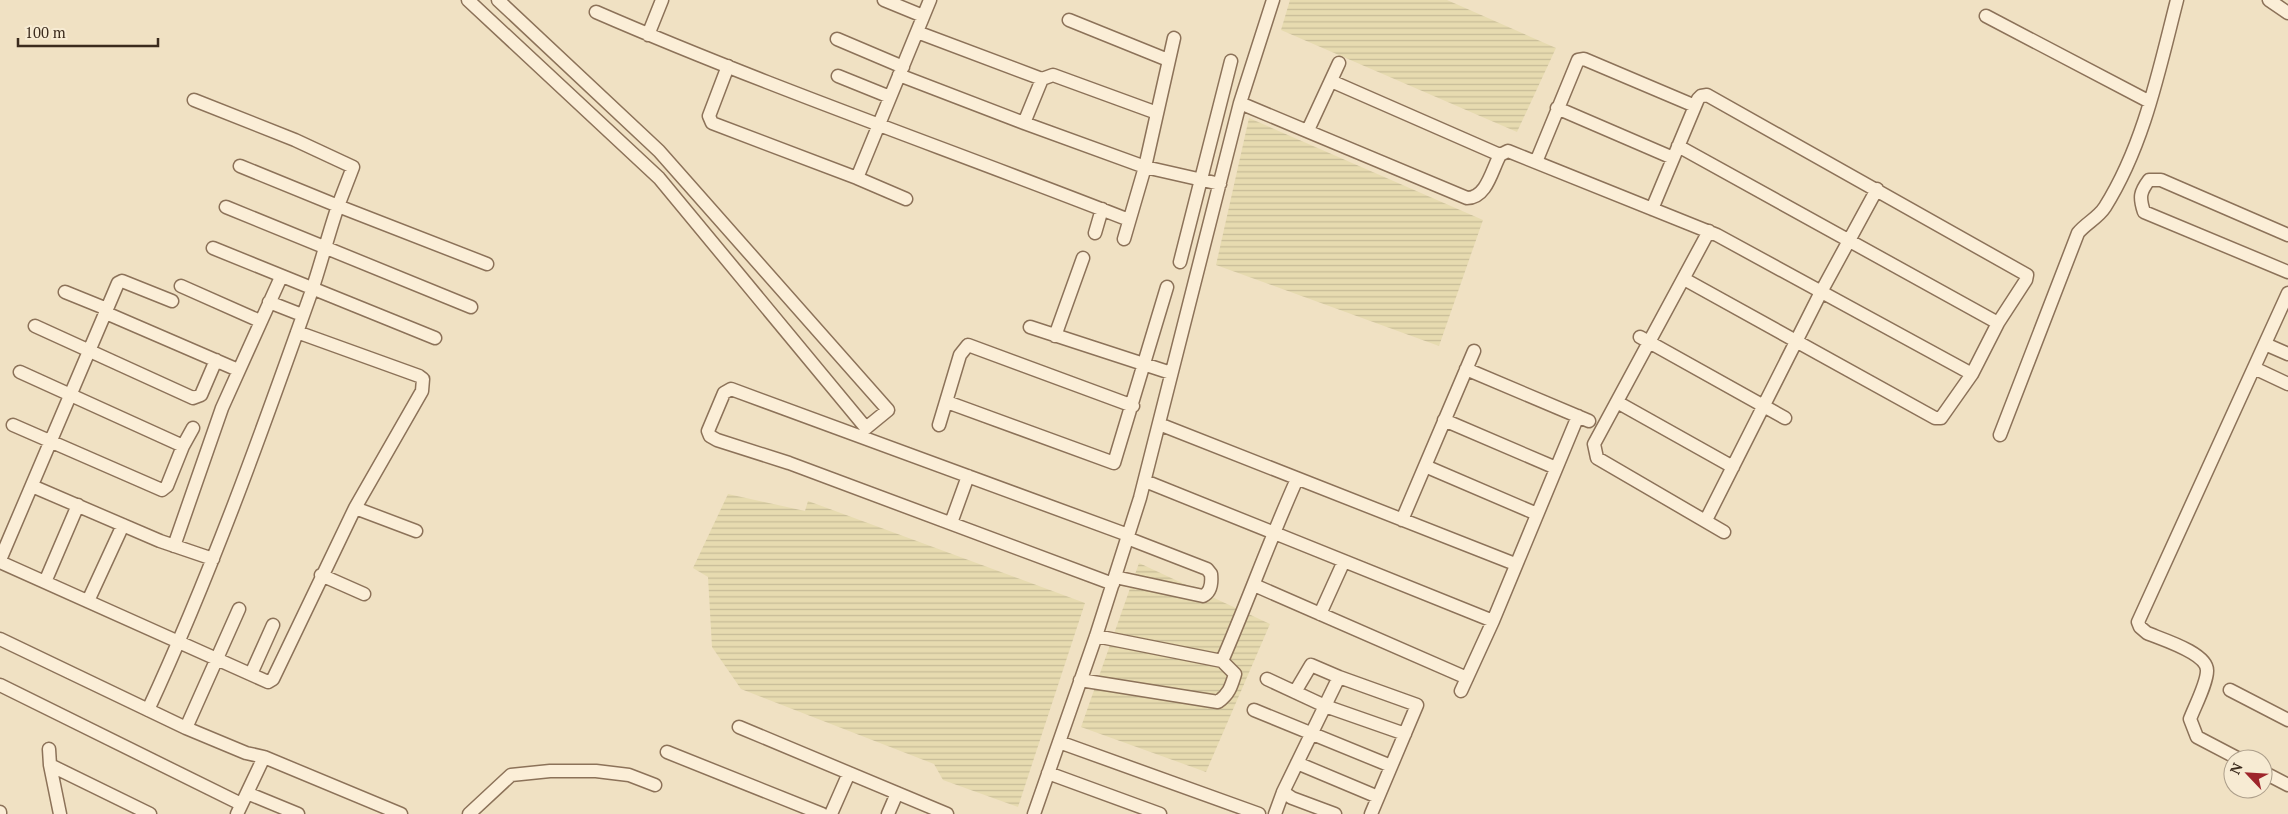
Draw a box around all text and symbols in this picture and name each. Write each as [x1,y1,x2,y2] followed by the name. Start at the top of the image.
[18,15,158,47] scale bar
[25,22,66,42] text: 100 m
[2223,749,2273,799] north arrow
[2225,759,2247,777] text: N

